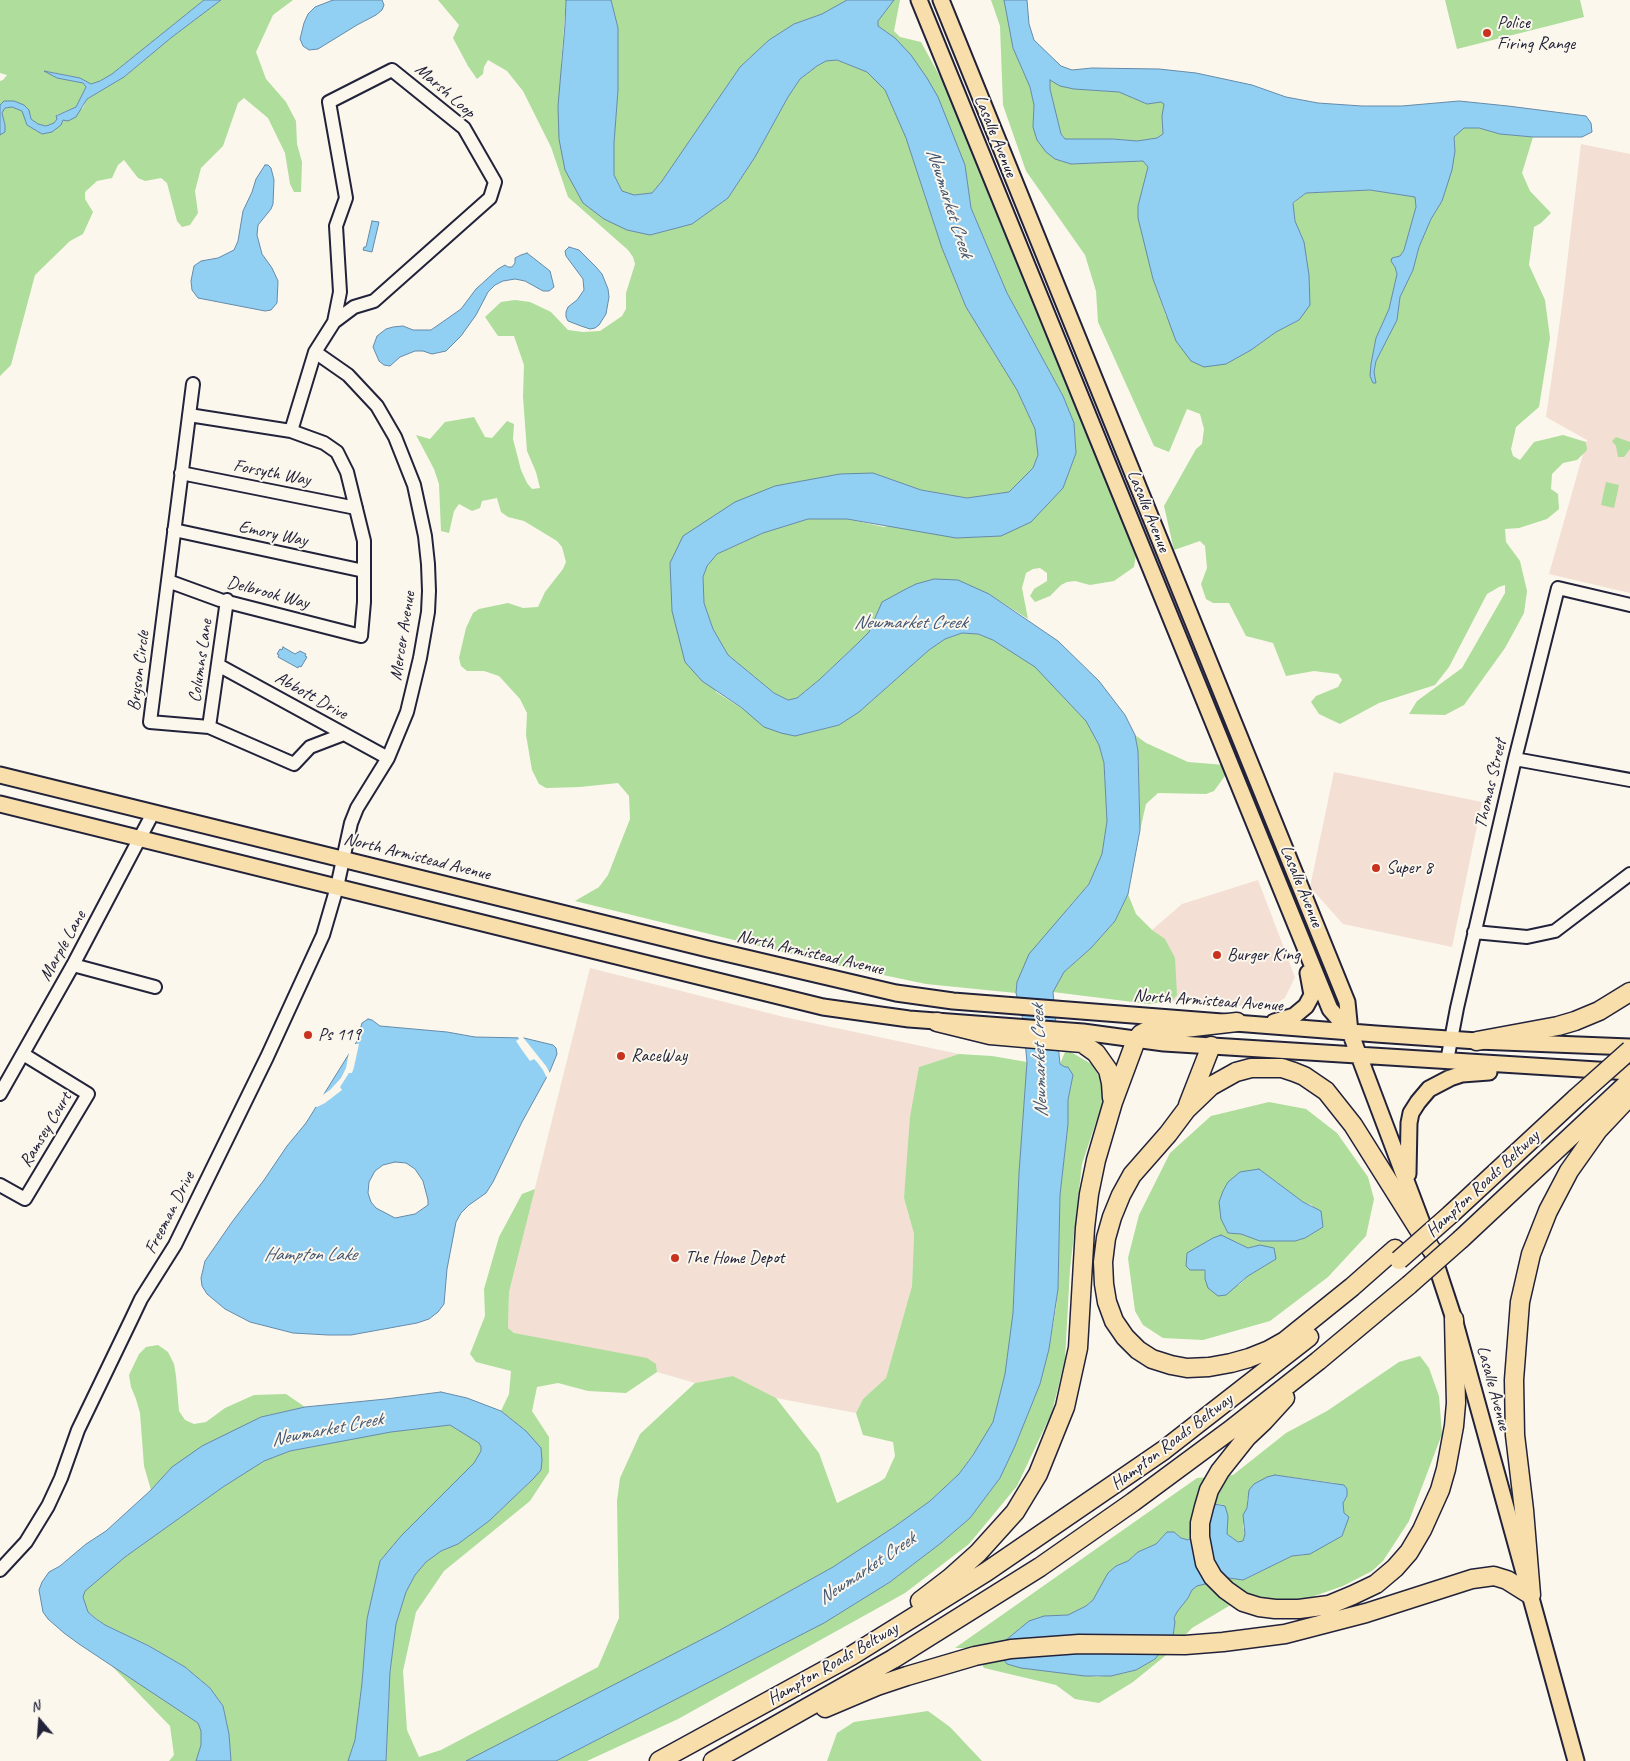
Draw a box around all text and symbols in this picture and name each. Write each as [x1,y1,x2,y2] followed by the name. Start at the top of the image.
[1497,12,1575,54] place label: Police Firing Range
[1481,27,1493,39] marker: Police Firing Range
[410,59,480,123] street label: Marsh Loop
[969,92,1021,180] street label: Lasalle Avenue
[921,146,977,260] water label: Newmarket Creek
[232,455,312,491] street label: Forsyth Way
[1122,467,1174,555] street label: Lasalle Avenue
[237,516,309,552] street label: Emory Way
[225,572,311,614] street label: Delbrook Way
[385,590,421,682] street label: Mercer Avenue
[854,612,966,634] water label: Newmarket Creek
[184,618,218,704] street label: Columns Lane
[123,630,155,712] street label: Bryson Circle
[271,667,351,725] street label: Abbott Drive
[1470,737,1512,831] street label: Thomas Street
[342,828,492,886] street label: North Armistead Avenue
[1275,842,1327,930] street label: Lasalle Avenue
[1386,857,1433,879] place label: Super 8
[1370,862,1382,874] marker: Super 8
[35,907,91,985] street label: Marple Lane
[735,926,885,980] street label: North Armistead Avenue
[1227,944,1300,966] place label: Burger King
[1211,949,1223,961] marker: Burger King
[1132,985,1284,1017] street label: North Armistead Avenue
[1027,1004,1053,1118] water label: Newmarket Creek
[318,1024,361,1046] place label: Ps 119
[302,1029,314,1041] marker: Ps 119
[631,1045,687,1067] place label: RaceWay
[615,1050,627,1062] marker: RaceWay
[15,1088,77,1172] street label: Ramsey Court
[1422,1126,1544,1242] street label: Hampton Roads Beltway
[140,1168,200,1258] street label: Freeman Drive
[264,1244,356,1266] water label: Hampton Lake
[685,1247,784,1269] place label: The Home Depot
[669,1252,681,1264] marker: The Home Depot
[1471,1343,1515,1433] street label: Lasalle Avenue
[1107,1389,1237,1495] street label: Hampton Roads Beltway
[269,1408,385,1452] water label: Newmarket Creek
[814,1528,920,1610] water label: Newmarket Creek
[764,1618,902,1710] street label: Hampton Roads Beltway
[15,1696,65,1746] north arrow
[28,1697,42,1716] text: N

